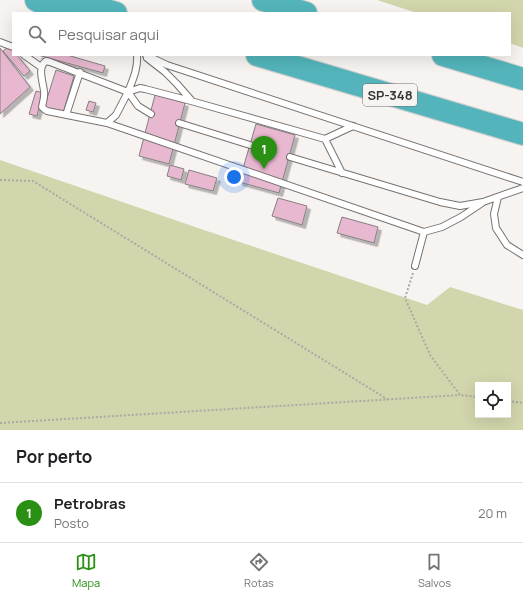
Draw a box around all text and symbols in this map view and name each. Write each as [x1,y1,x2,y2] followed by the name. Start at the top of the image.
[12,12,511,56] search box
[26,23,48,45] icon: search
[58,24,159,45] text: Pesquisar aqui
[363,84,417,106] road number: SP-348
[251,136,277,169] pin: 1
[224,167,244,187] your location
[475,382,511,418] map controls
[475,382,511,418] button: locate
[16,445,92,468] text: Por perto
[54,493,126,514] text: Petrobras
[26,504,32,522] text: 1
[478,504,507,522] text: 20 m
[54,514,89,532] text: Posto
[72,551,100,590] tab: Mapa
[244,551,274,590] tab: Rotas
[418,551,451,590] tab: Salvos

